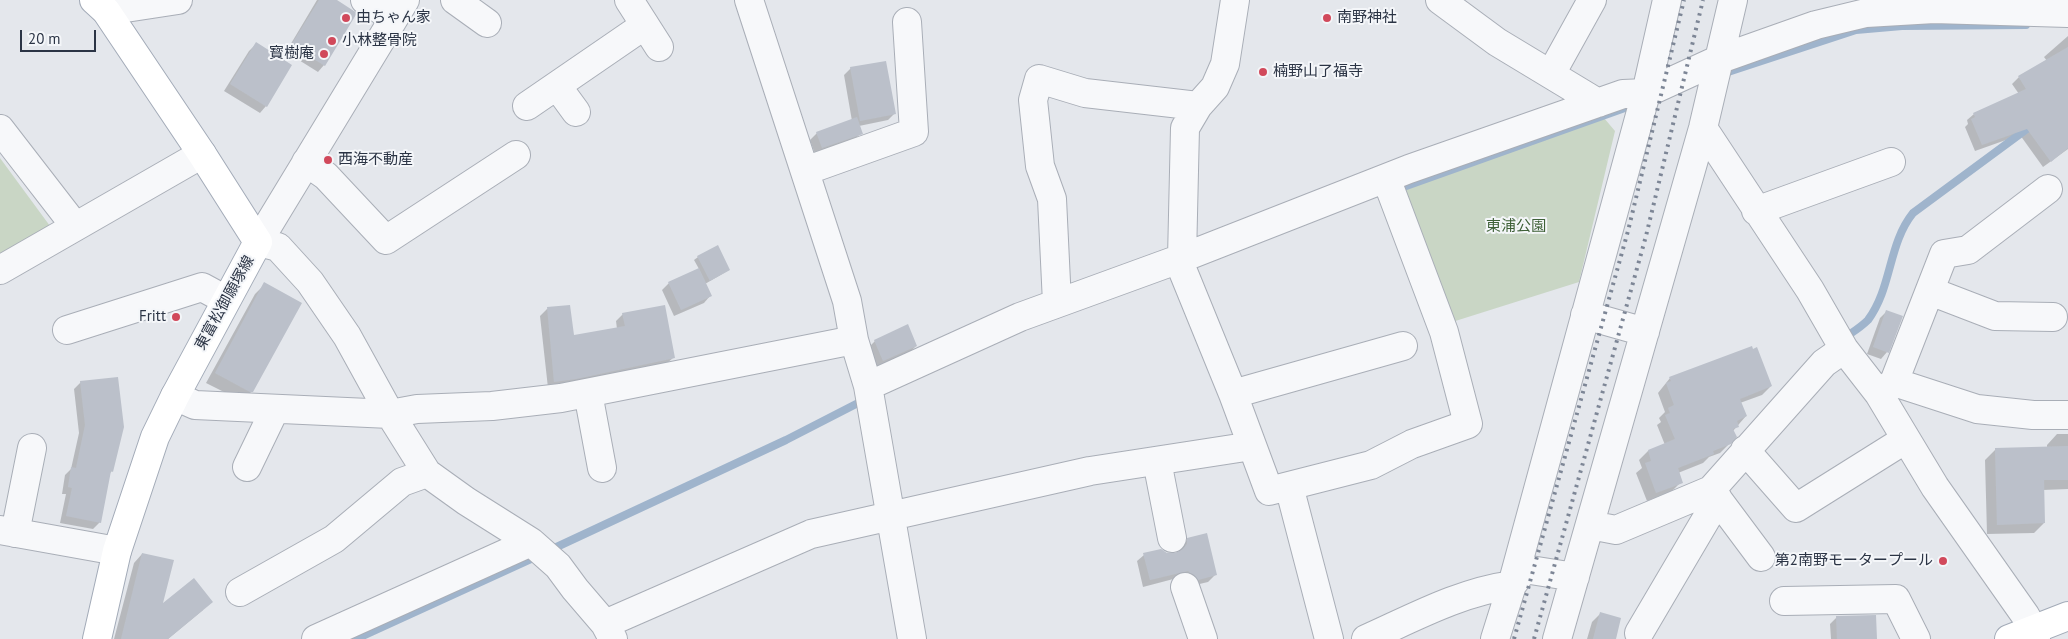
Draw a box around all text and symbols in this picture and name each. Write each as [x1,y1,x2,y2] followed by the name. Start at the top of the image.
[356,9,431,27] place label: 由ちゃん家
[1337,9,1397,27] place label: 南野神社
[340,12,352,24] marker: 由ちゃん家
[1321,12,1333,24] marker: 南野神社
[22,20,99,52] scale bar
[28,29,61,48] text: 20 m
[342,32,417,50] place label: 小林整骨院
[326,35,338,47] marker: 小林整骨院
[269,45,314,63] place label: 寳樹庵
[318,48,330,60] marker: 寳樹庵
[1273,63,1363,81] place label: 楠野山了福寺
[1257,66,1269,78] marker: 楠野山了福寺
[338,151,413,169] place label: 西海不動産
[322,154,334,166] marker: 西海不動産
[1486,218,1546,236] park label: 東浦公園
[192,253,258,353] street label: 東富松御願塚線
[139,308,166,326] place label: Fritt
[170,311,182,323] marker: Fritt
[1775,552,1933,570] place label: 第2南野モータープール
[1937,555,1949,567] marker: 第2南野モータープール

